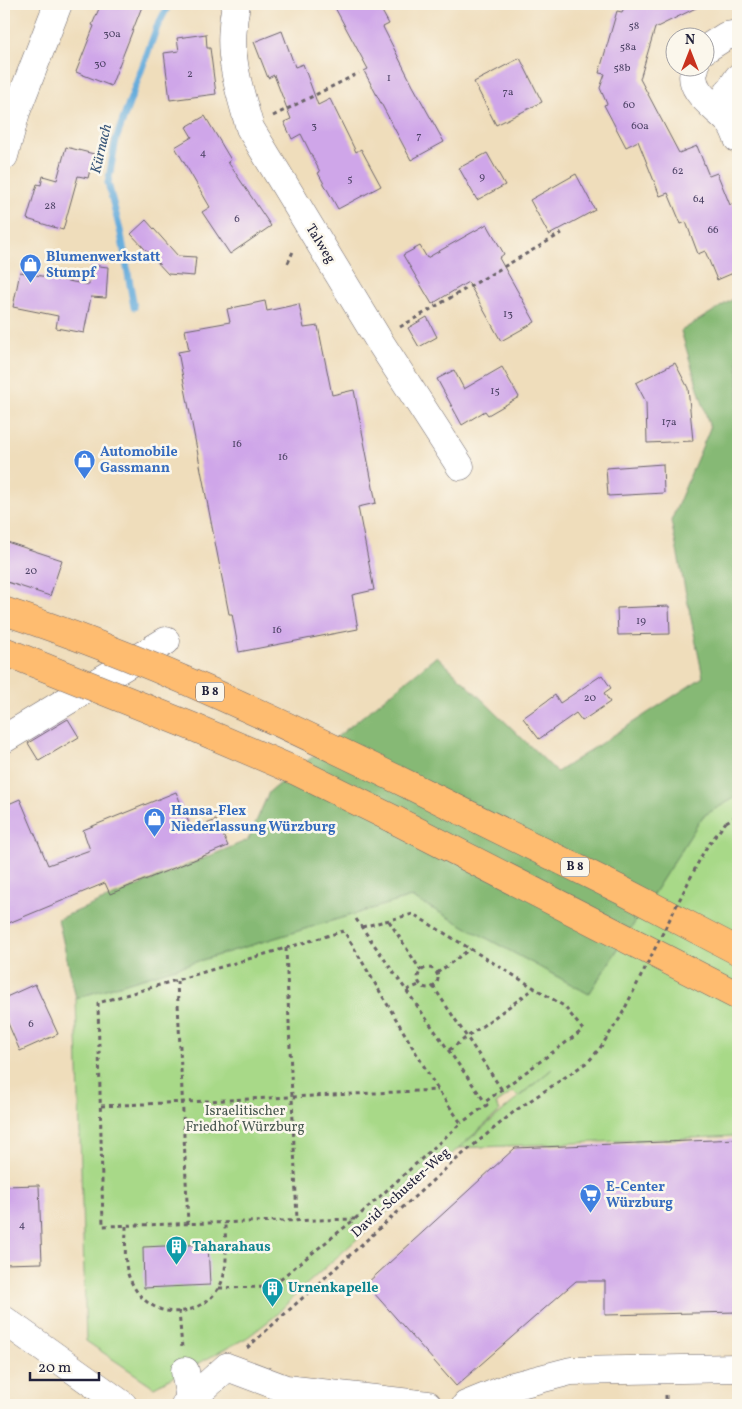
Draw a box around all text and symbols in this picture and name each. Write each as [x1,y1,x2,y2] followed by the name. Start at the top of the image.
[629,19,640,34] house number: 58
[103,27,121,42] house number: 30a
[664,28,714,78] north arrow
[685,31,695,50] text: N
[620,40,637,55] house number: 58a
[94,57,106,72] house number: 30
[614,61,630,76] house number: 58b
[187,67,193,82] house number: 2
[387,71,391,86] house number: 1
[503,85,514,100] house number: 7a
[623,98,635,113] house number: 60
[311,119,317,134] house number: 3
[631,119,649,134] house number: 60a
[86,122,118,176] water label: Kürnach
[416,129,422,144] house number: 7
[200,146,207,161] house number: 4
[672,164,684,179] house number: 62
[479,170,485,185] house number: 9
[347,172,353,187] house number: 5
[693,192,705,207] house number: 64
[44,199,56,214] house number: 28
[234,212,240,227] house number: 6
[301,221,339,267] street label: Talweg
[707,223,719,238] house number: 66
[46,248,160,283] place label: Blumenwerkstatt Stumpf
[18,253,42,284] shop icon: Blumenwerkstatt Stumpf
[503,307,513,322] house number: 13
[490,384,500,399] house number: 15
[661,415,677,430] house number: 17a
[232,437,242,452] house number: 16
[100,443,178,478] place label: Automobile Gassmann
[72,448,96,479] shop icon: Automobile Gassmann
[278,450,288,465] house number: 16
[25,564,38,579] house number: 20
[636,614,646,629] house number: 19
[272,623,282,638] house number: 16
[196,682,224,702] road number: B 8
[584,691,597,706] house number: 20
[171,802,336,837] place label: Hansa-Flex Niederlassung Würzburg
[143,807,167,838] shop icon: Hansa-Flex Niederlassung Würzburg
[561,858,589,876] road number: B 8
[28,1017,34,1032] house number: 6
[185,1102,305,1137] park label: Israelitischer Friedhof Würzburg
[347,1143,455,1243] street label: David-Schuster-Weg
[606,1178,673,1213] place label: E-Center Würzburg
[578,1183,602,1214] supermarket icon: E-Center Würzburg
[19,1218,26,1233] house number: 4
[164,1235,188,1266] building icon: Taharahaus
[192,1238,271,1257] place label: Taharahaus
[260,1276,284,1307] building icon: Urnenkapelle
[288,1279,378,1298] place label: Urnenkapelle
[30,1349,99,1381] scale bar
[38,1358,71,1379] text: 20 m

